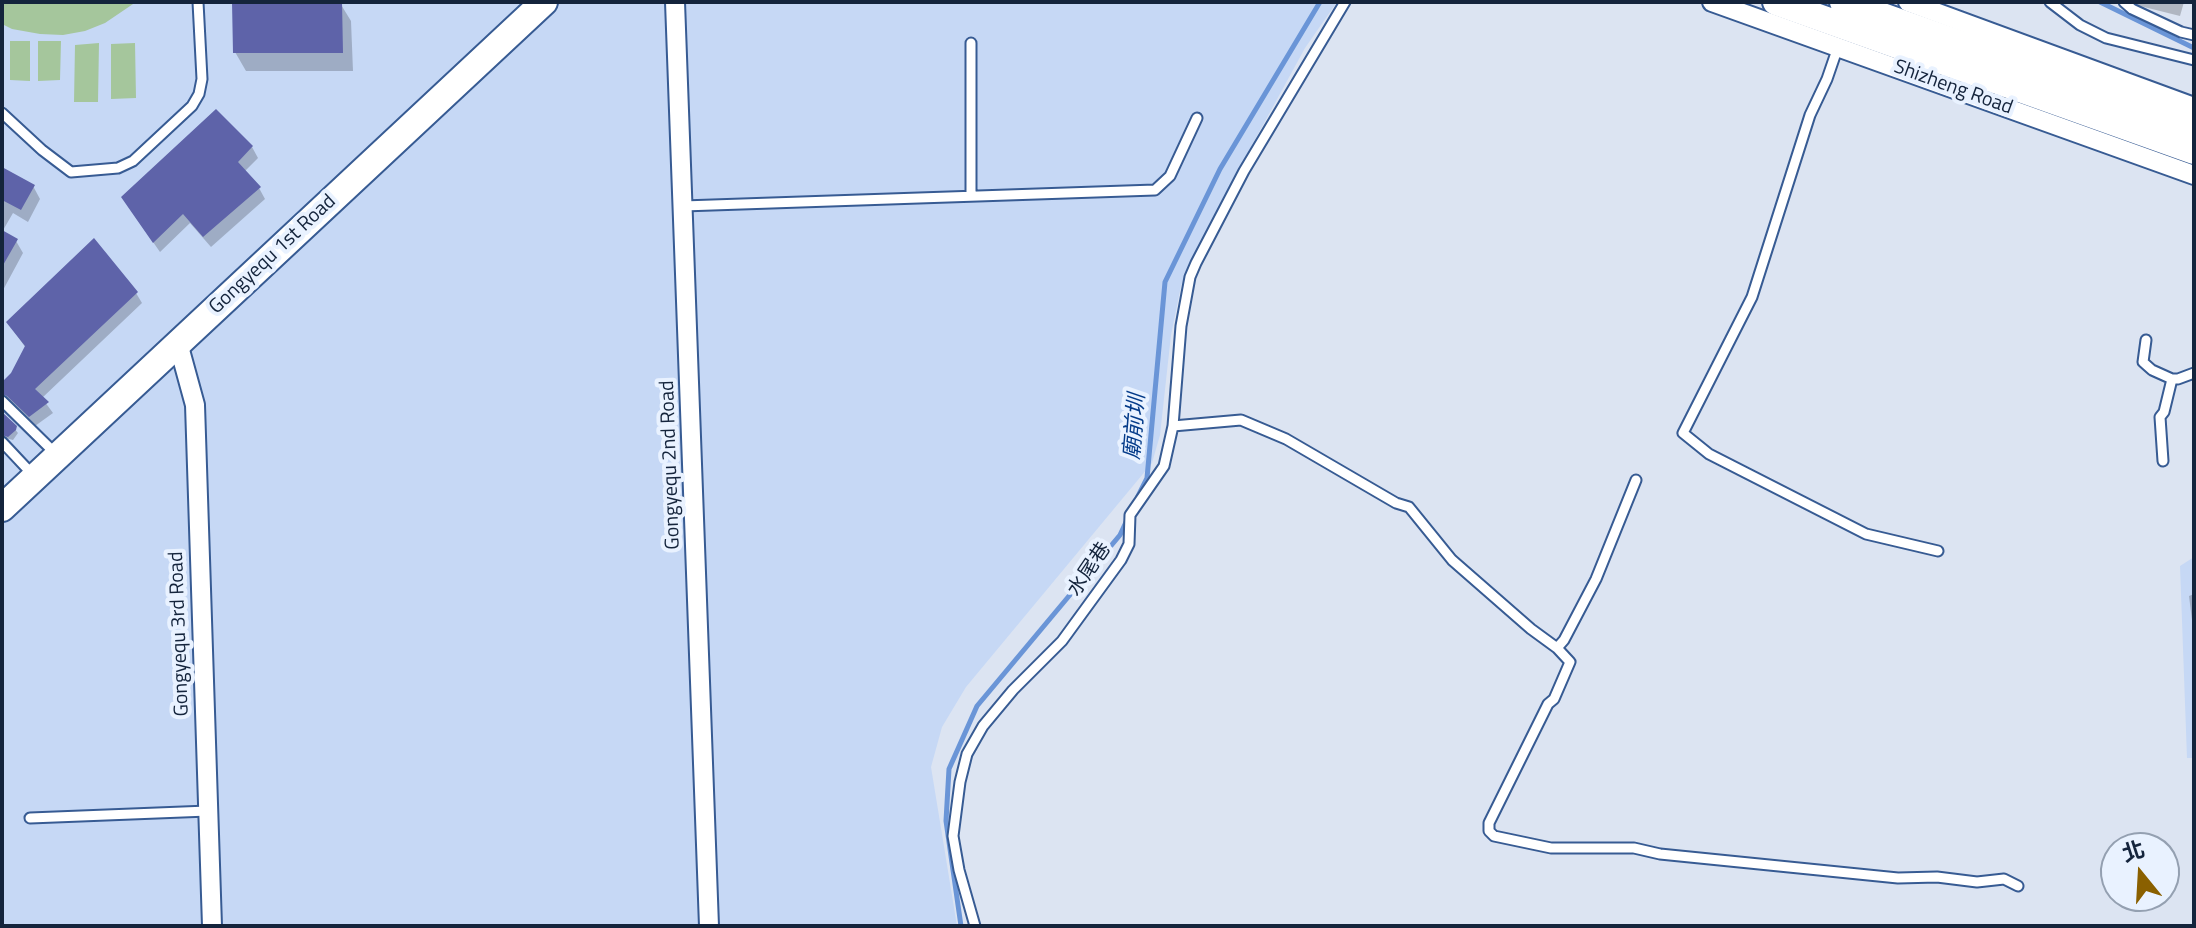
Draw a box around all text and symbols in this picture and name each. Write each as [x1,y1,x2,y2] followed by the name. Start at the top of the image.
[1890,55,2016,121] street label: Shizheng Road
[205,190,341,320] street label: Gongyequ 1st Road
[656,380,686,550] street label: Gongyequ 2nd Road
[1120,393,1152,461] water label: 廟前圳
[1063,538,1117,602] street label: 水尾巷
[165,551,195,717] street label: Gongyequ 3rd Road
[2100,832,2180,912] north arrow
[2117,832,2149,871] text: 北

